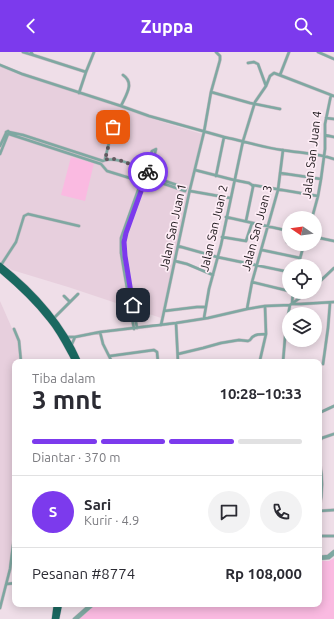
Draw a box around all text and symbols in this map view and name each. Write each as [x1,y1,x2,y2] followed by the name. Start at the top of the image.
[20,15,42,37] icon: back
[292,15,314,37] icon: search
[141,16,193,36] text: Zuppa
[96,110,130,144] pin
[300,110,323,200] street label: Jalan San Juan 4
[102,116,124,138] icon: bag
[128,152,168,192] courier
[137,161,159,183] icon: bike
[157,182,188,271] street label: Jalan San Juan 1
[197,183,230,272] street label: Jalan San Juan 2
[239,184,274,272] street label: Jalan San Juan 3
[282,211,322,251] north arrow
[282,211,322,347] map controls
[282,259,322,299] button: locate
[116,288,150,322] pin
[122,294,144,316] icon: home
[282,307,322,347] button: layers
[32,371,96,385] text: Tiba dalam
[32,385,102,414] text: 3 mnt
[219,385,302,402] text: 10:28–10:33
[32,450,120,464] text: Diantar · 370 m
[208,491,250,533] button: chat
[260,491,302,533] button: phone
[84,496,111,513] text: Sari
[49,503,57,520] text: S
[84,513,139,527] text: Kurir · 4.9
[32,565,135,582] text: Pesanan #8774
[225,565,302,582] text: Rp 108,000

